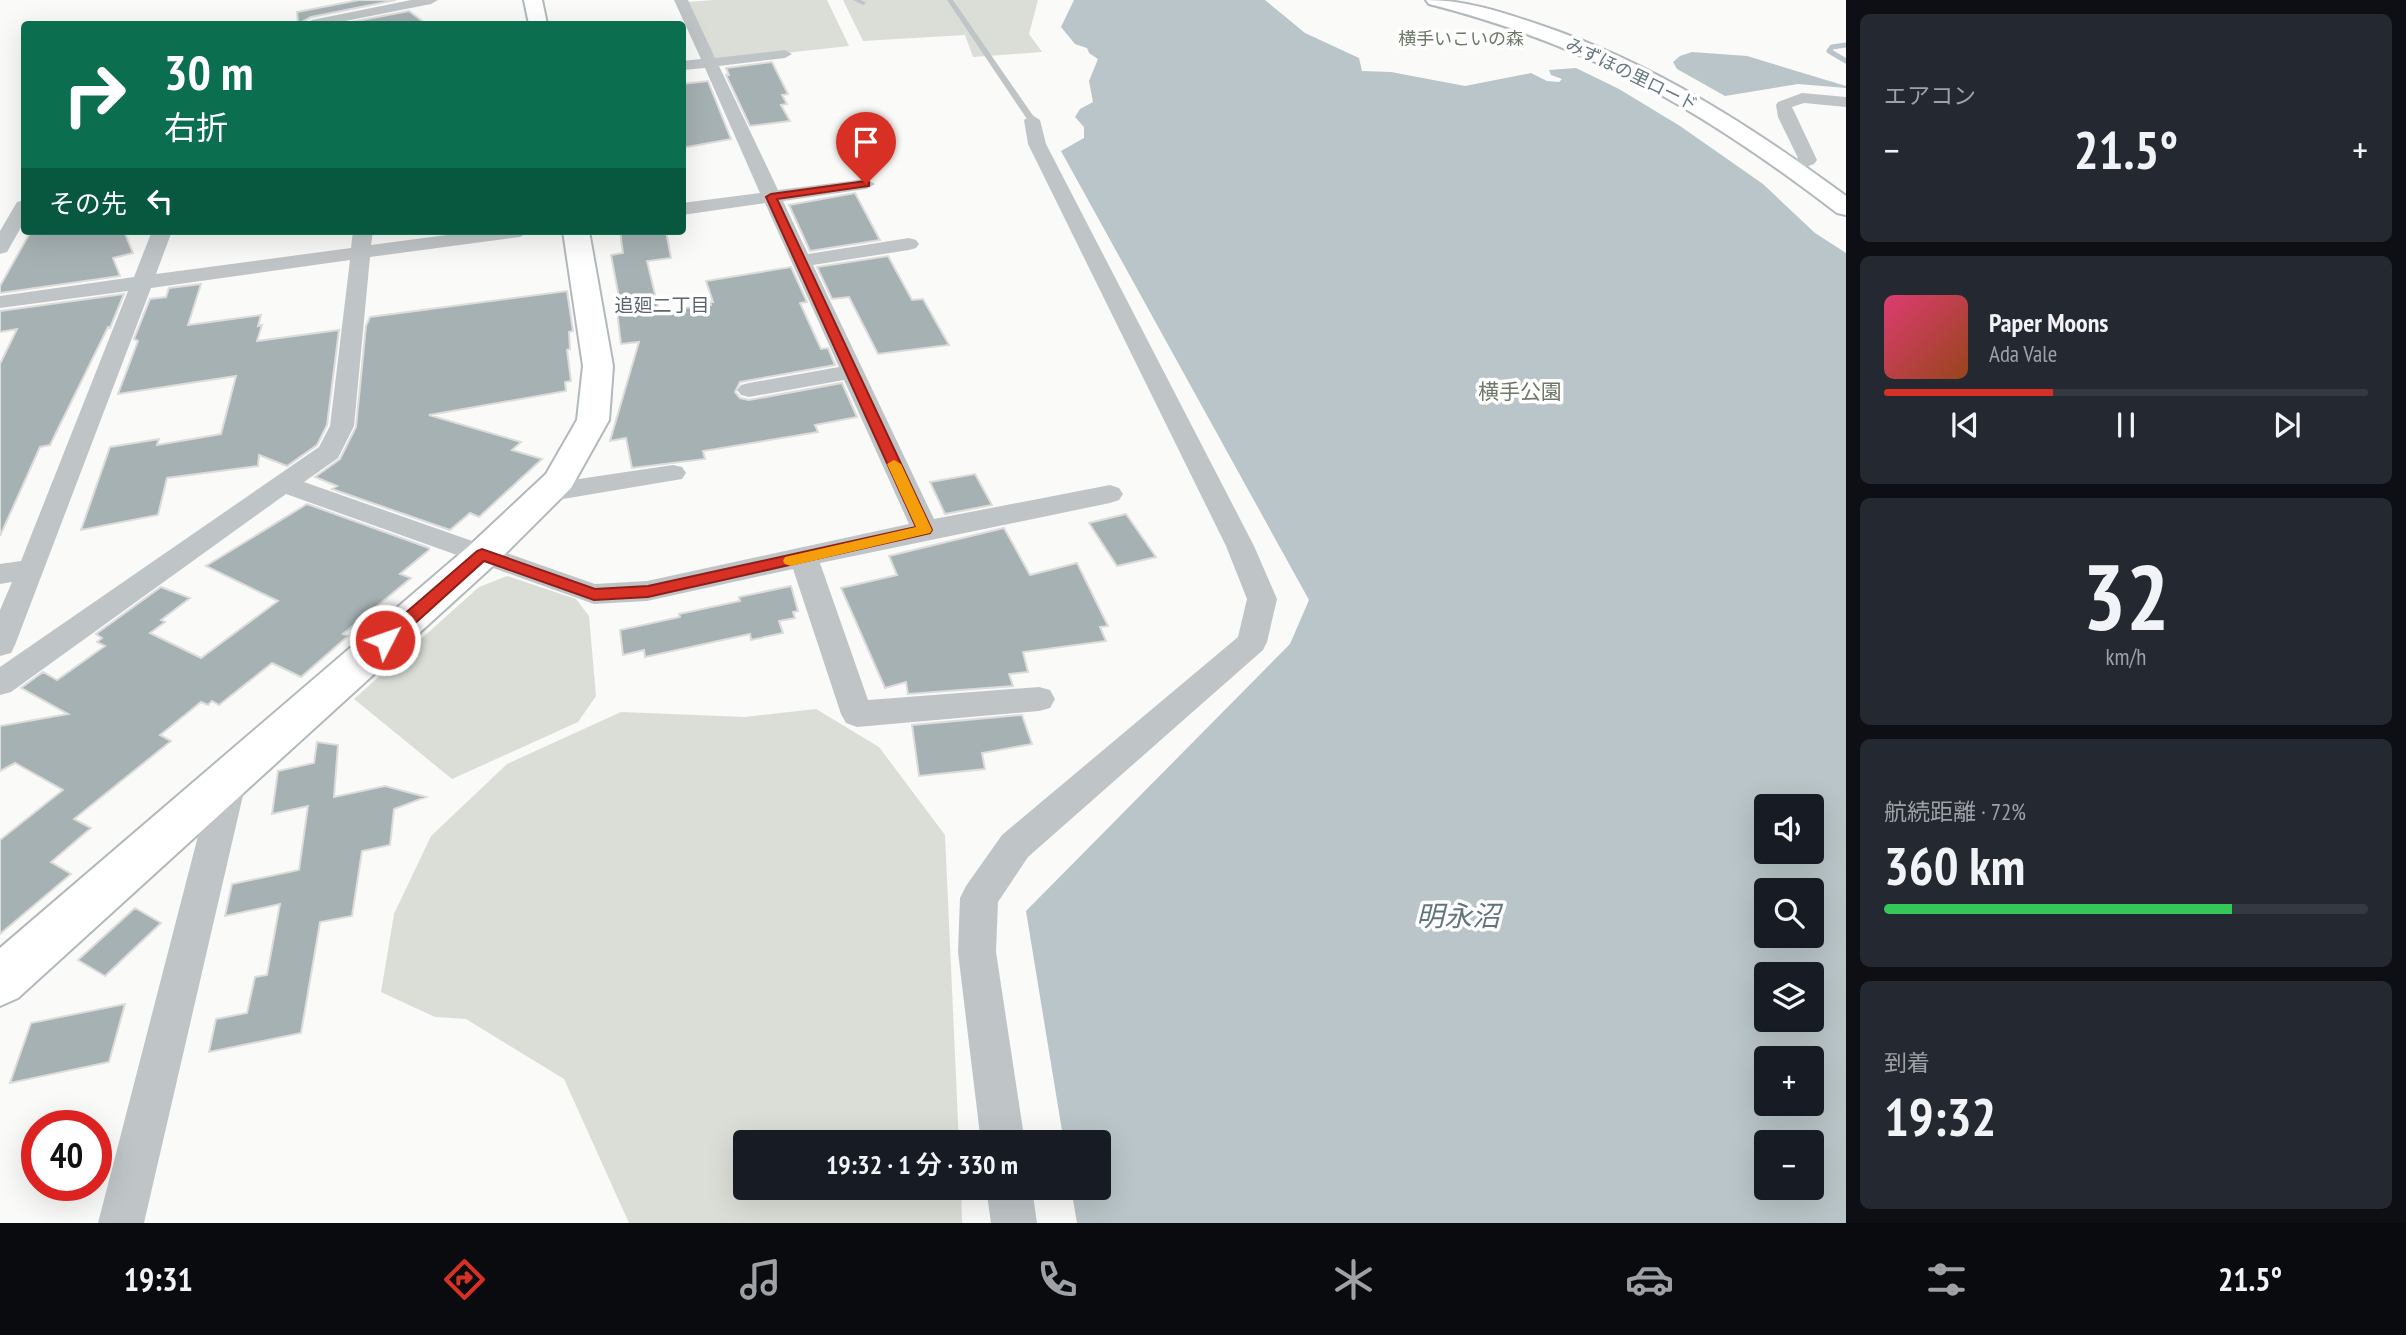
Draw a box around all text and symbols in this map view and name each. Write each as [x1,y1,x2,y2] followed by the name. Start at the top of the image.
[1398,27,1524,50] park label: 横手いこいの森
[1562,32,1702,116] street label: みずほの里ロード
[164,40,253,104] text: 30 m
[49,49,140,140] icon: right
[1884,81,1976,110] text: エアコン
[164,106,228,148] text: 右折
[836,112,896,184] pin
[2074,116,2178,183] text: 21.5°
[847,123,885,161] icon: arrive
[1884,125,1900,174] text: −
[2352,125,2368,174] text: +
[141,182,179,220] icon: left
[49,187,127,220] text: その先
[614,293,710,317] district label: 追廻二丁目
[1989,306,2108,339] text: Paper Moons
[1989,339,2057,368] text: Ada Vale
[1478,378,1562,405] park label: 横手公園
[1946,406,1984,444] icon: previous
[2107,406,2145,444] icon: pause
[2268,406,2306,444] icon: next
[2083,537,2170,655] text: 32
[348,603,422,677] position arrow
[2106,642,2146,671] text: km/h
[1754,794,1824,1200] map controls
[1754,794,1824,864] button: sound
[1884,797,2026,826] text: 航続距離 · 72%
[1884,832,2025,899] text: 360 km
[1754,878,1824,948] button: search
[1416,897,1504,934] water label: 明永沼
[1754,962,1824,1032] button: layers
[1754,1046,1824,1116] button: +
[1884,1048,1930,1077] text: 到着
[1884,1083,1996,1150] text: 19:32
[21,1110,112,1201] speed limit sign: 40
[1754,1130,1824,1200] button: −
[826,1148,1018,1181] text: 19:32 · 1 分 · 330 m
[440,1255,489,1304] icon: directions
[736,1255,785,1304] icon: music
[1033,1255,1082,1304] icon: phone
[1329,1255,1378,1304] icon: climate
[1625,1255,1674,1304] icon: car
[1922,1255,1971,1304] icon: filters
[124,1258,193,1300] text: 19:31
[2218,1258,2282,1300] text: 21.5°

